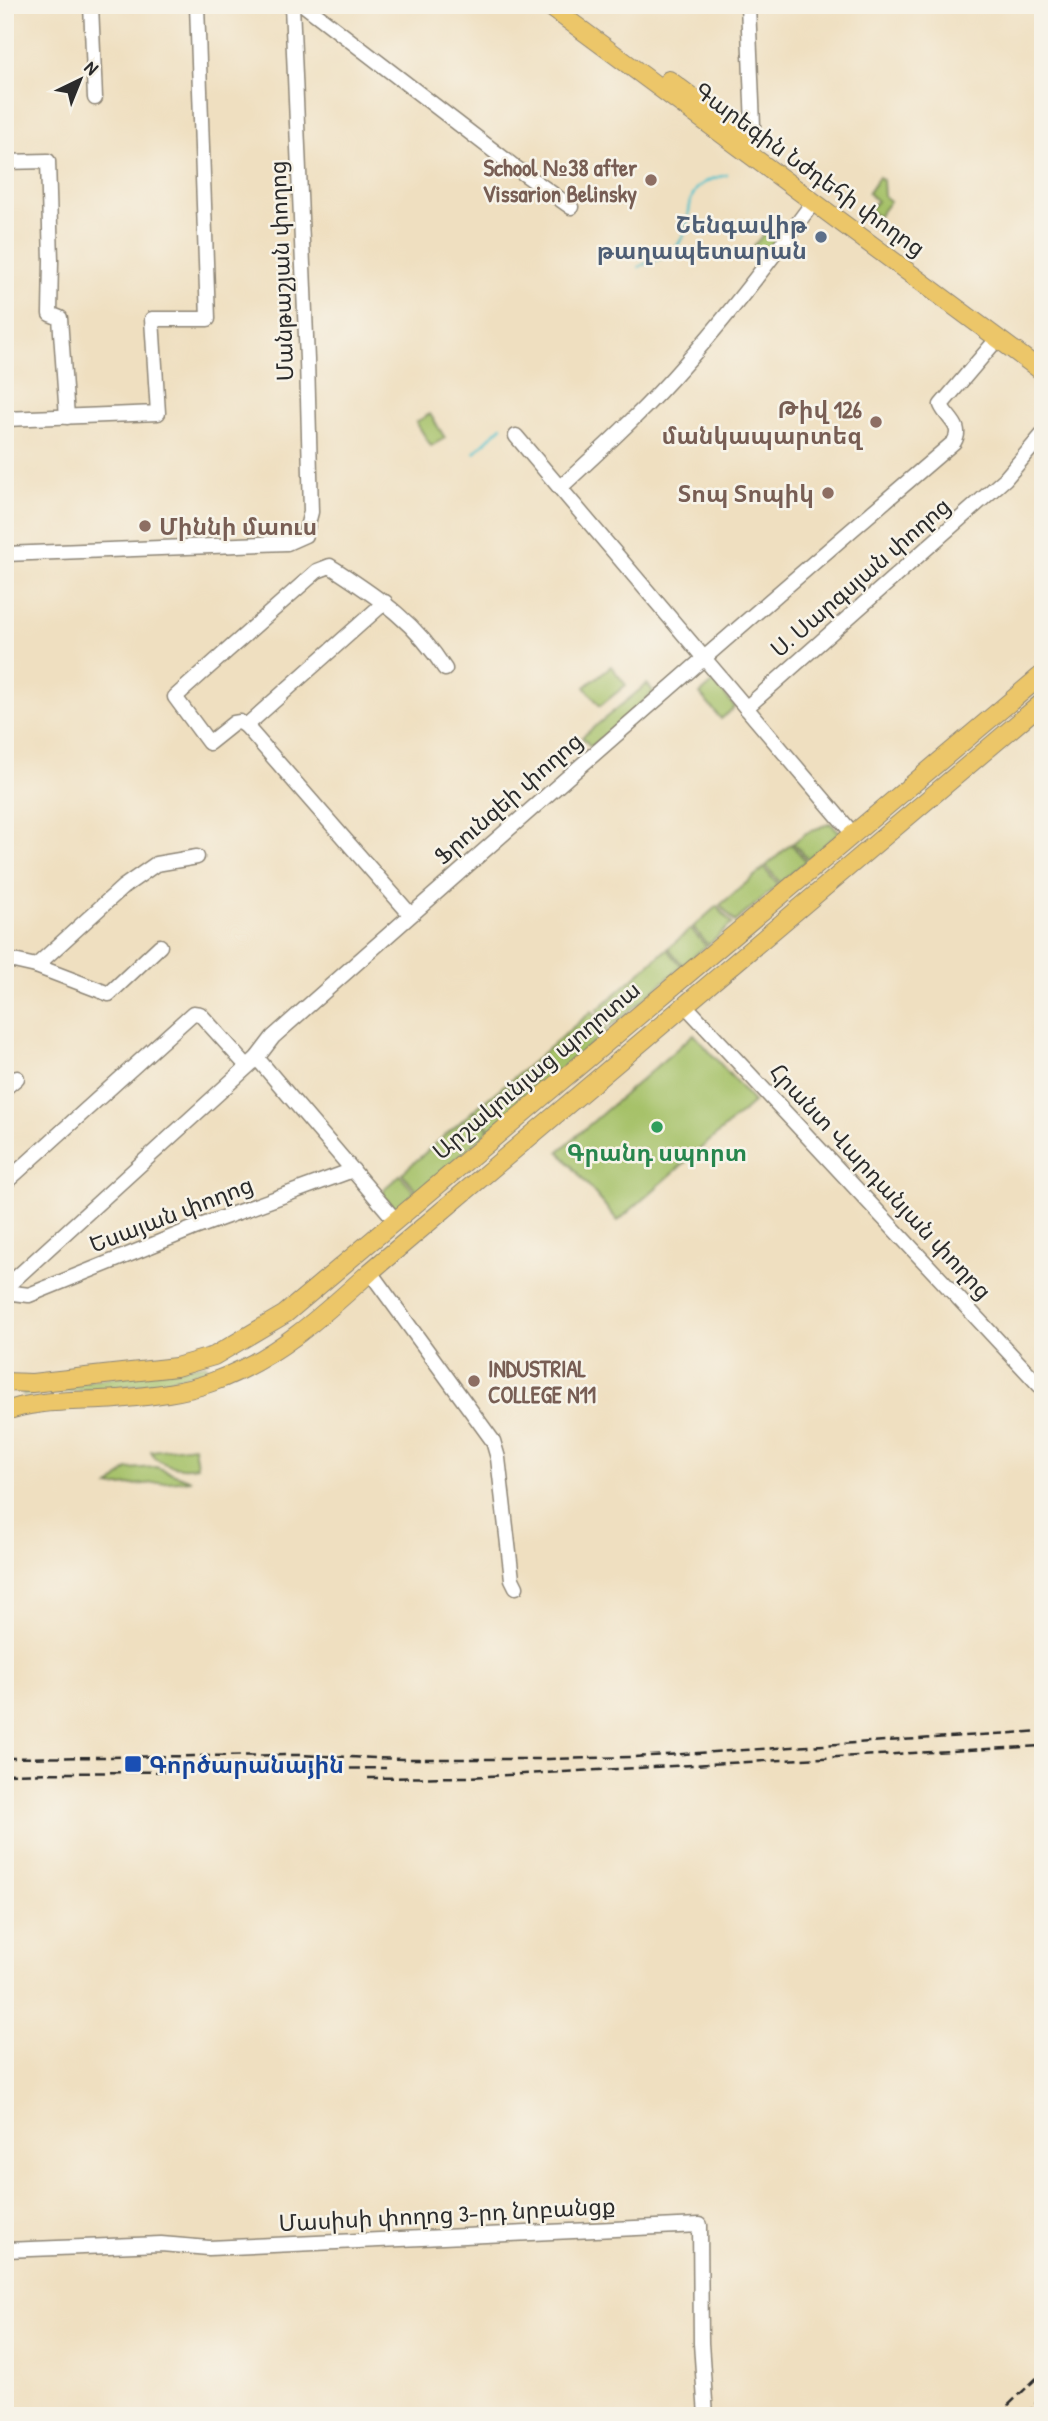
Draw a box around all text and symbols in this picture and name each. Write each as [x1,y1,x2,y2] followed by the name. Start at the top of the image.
[46,46,116,116] north arrow
[79,55,104,81] text: N
[688,75,932,263] street label: Գարեգին Նժդեհի փողոց
[483,152,637,210] place label: School №38 after Vissarion Belinsky
[262,160,300,382] street label: Մանթաշյան փողոց
[643,172,659,188] marker: School №38 after Vissarion Belinsky
[597,209,808,266] place label: Շենգավիթ թաղապետարան
[813,229,829,245] marker: Շենգավիթ թաղապետարան
[662,394,863,451] place label: Թիվ 126 մանկապարտեզ
[868,414,884,430] marker: Թիվ 126 մանկապարտեզ
[678,478,814,509] place label: Տոպ Տոպիկ
[820,485,836,501] marker: Տոպ Տոպիկ
[763,490,957,664] street label: Ս. Սարգսյան փողոց
[159,511,317,542] place label: Միննի մաուս
[137,518,153,534] marker: Միննի մաուս
[427,725,589,871] street label: Ֆրունզեի փողոց
[425,974,647,1166] street label: Արշակունյաց պողոտա
[763,1056,999,1306] street label: Հրանտ Վարդանյան փողոց
[649,1119,665,1135] marker: Գրանդ սպորտ
[567,1137,747,1168] place label: Գրանդ սպորտ
[85,1169,257,1259] street label: Եսայան փողոց
[488,1353,596,1410] place label: INDUSTRIAL COLLEGE N11
[466,1373,482,1389] marker: INDUSTRIAL COLLEGE N11
[149,1749,344,1780] place label: Գործարանային
[123,1754,143,1774] marker: Գործարանային
[278,2190,616,2238] street label: Մասիսի փողոց 3-րդ նրբանցք

